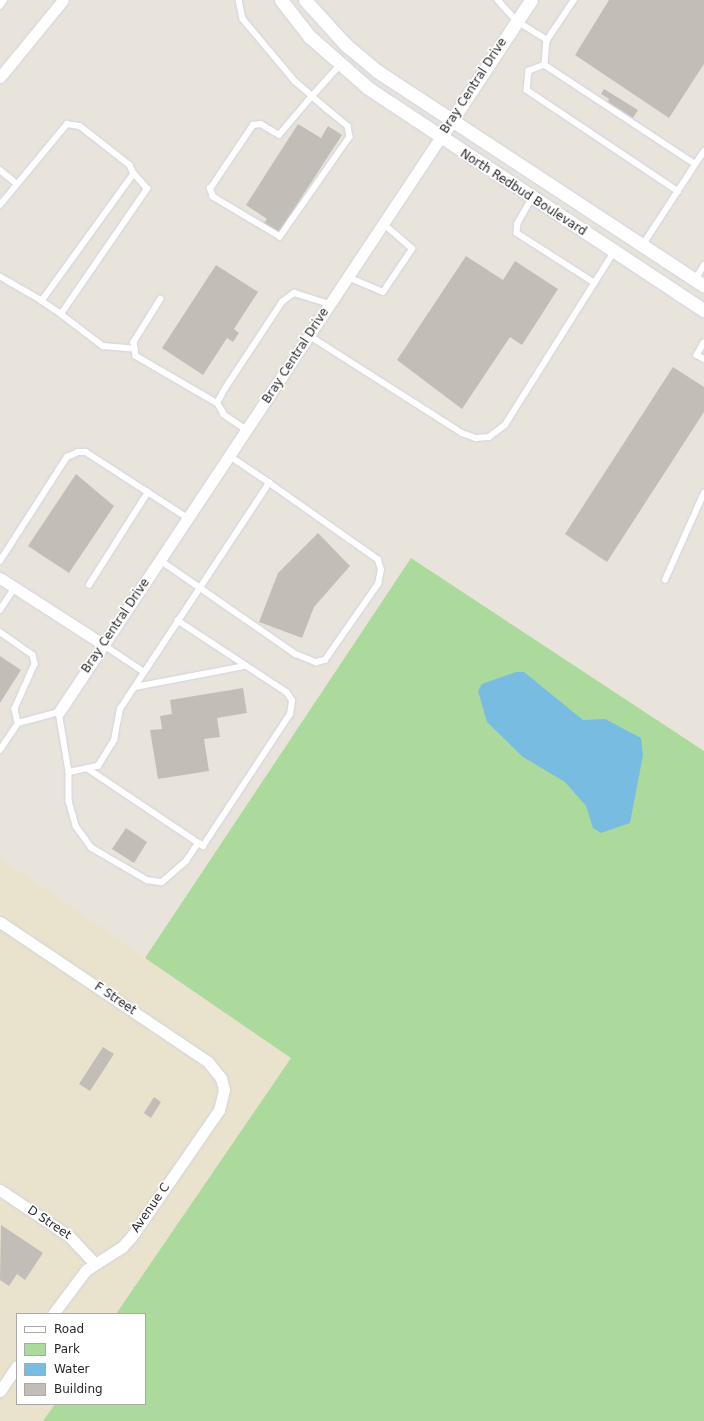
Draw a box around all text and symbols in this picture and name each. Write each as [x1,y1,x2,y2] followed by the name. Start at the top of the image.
[438,36,510,136] street label: Bray Central Drive
[457,147,589,239] street label: North Redbud Boulevard
[260,306,332,406] street label: Bray Central Drive
[79,576,153,676] street label: Bray Central Drive
[91,980,139,1018] street label: F Street
[129,1181,173,1235] street label: Avenue C
[24,1203,74,1243] street label: D Street
[16,1313,146,1405] legend
[54,1322,84,1336] text: Road
[54,1342,80,1356] text: Park
[54,1362,89,1376] text: Water
[54,1382,103,1396] text: Building

